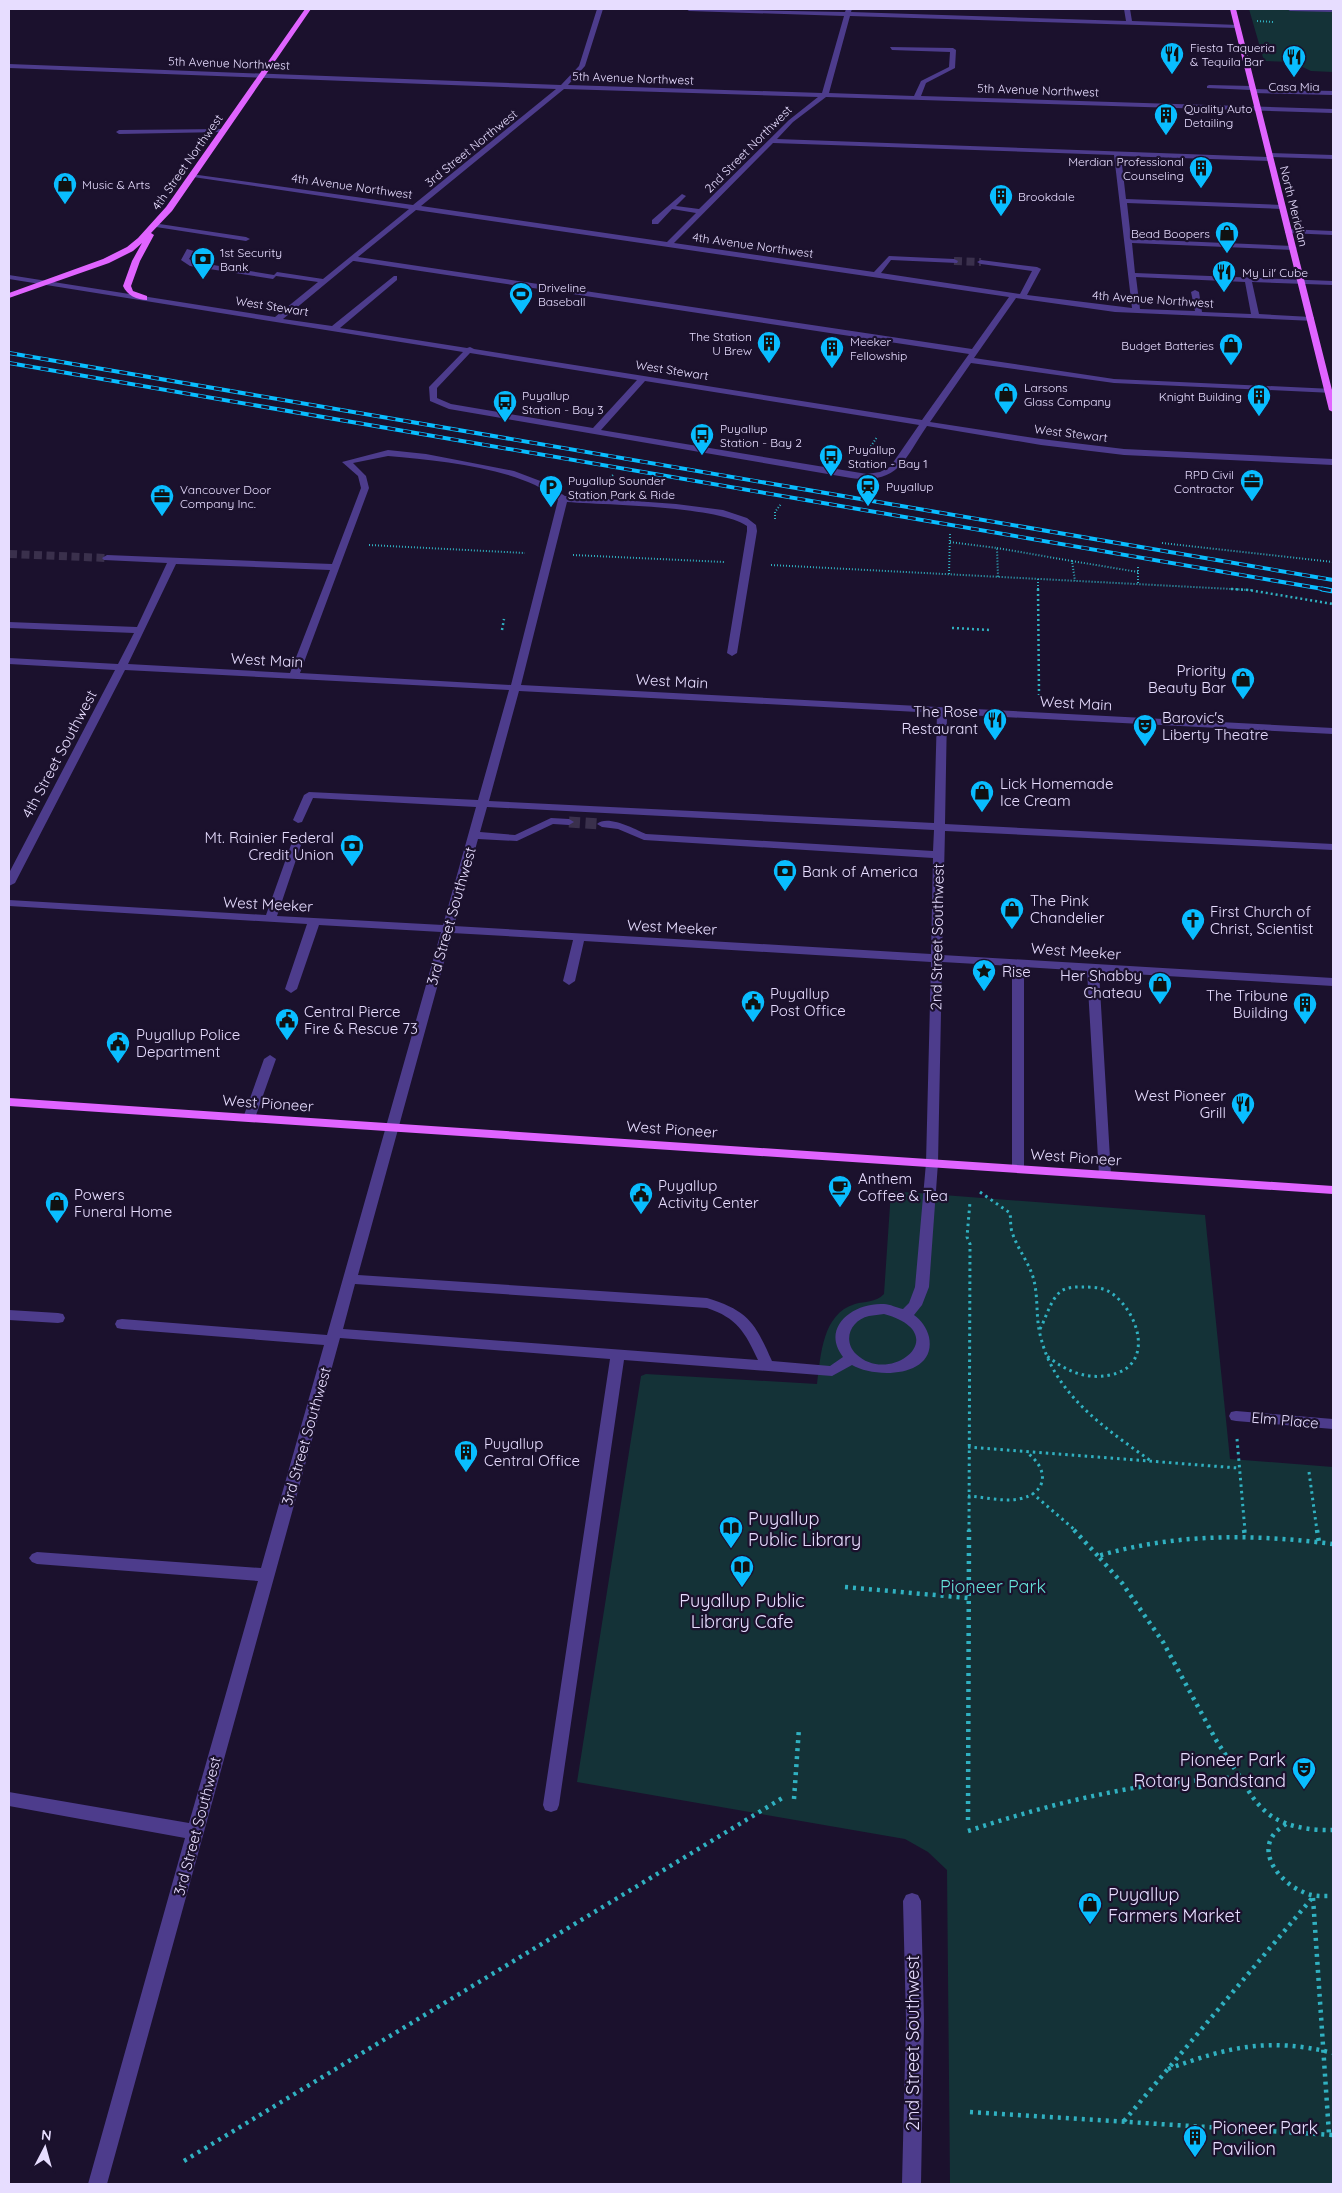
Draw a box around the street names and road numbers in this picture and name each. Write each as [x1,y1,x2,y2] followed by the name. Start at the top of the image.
[168,53,290,73] street label: 5th Avenue Northwest
[572,68,694,88] street label: 5th Avenue Northwest
[977,80,1099,100] street label: 5th Avenue Northwest
[701,102,795,196] street label: 2nd Street Northwest
[422,106,520,190] street label: 3rd Street Northwest
[148,111,226,213] street label: 4th Street Northwest
[1277,164,1311,248] street label: North Meridian
[291,170,413,202] street label: 4th Avenue Northwest
[692,229,814,261] street label: 4th Avenue Northwest
[1092,287,1214,311] street label: 4th Avenue Northwest
[234,293,310,319] street label: West Stewart
[634,357,710,383] street label: West Stewart
[1033,421,1109,445] street label: West Stewart
[230,649,304,671] street label: West Main
[635,670,709,692] street label: West Main
[17,687,101,821] street label: 4th Street Southwest
[1039,692,1113,714] street label: West Main
[422,845,480,987] street label: 3rd Street Southwest
[926,863,948,1011] street label: 2nd Street Southwest
[222,892,314,916] street label: West Meeker
[626,915,718,939] street label: West Meeker
[1030,938,1122,964] street label: West Meeker
[222,1090,315,1116] street label: West Pioneer
[626,1116,719,1142] street label: West Pioneer
[1030,1144,1123,1170] street label: West Pioneer
[277,1365,335,1507] street label: 3rd Street Southwest
[1251,1408,1319,1432] street label: Elm Place
[169,1754,225,1898] street label: 3rd Street Southwest
[901,1955,924,2131] street label: 2nd Street Southwest

